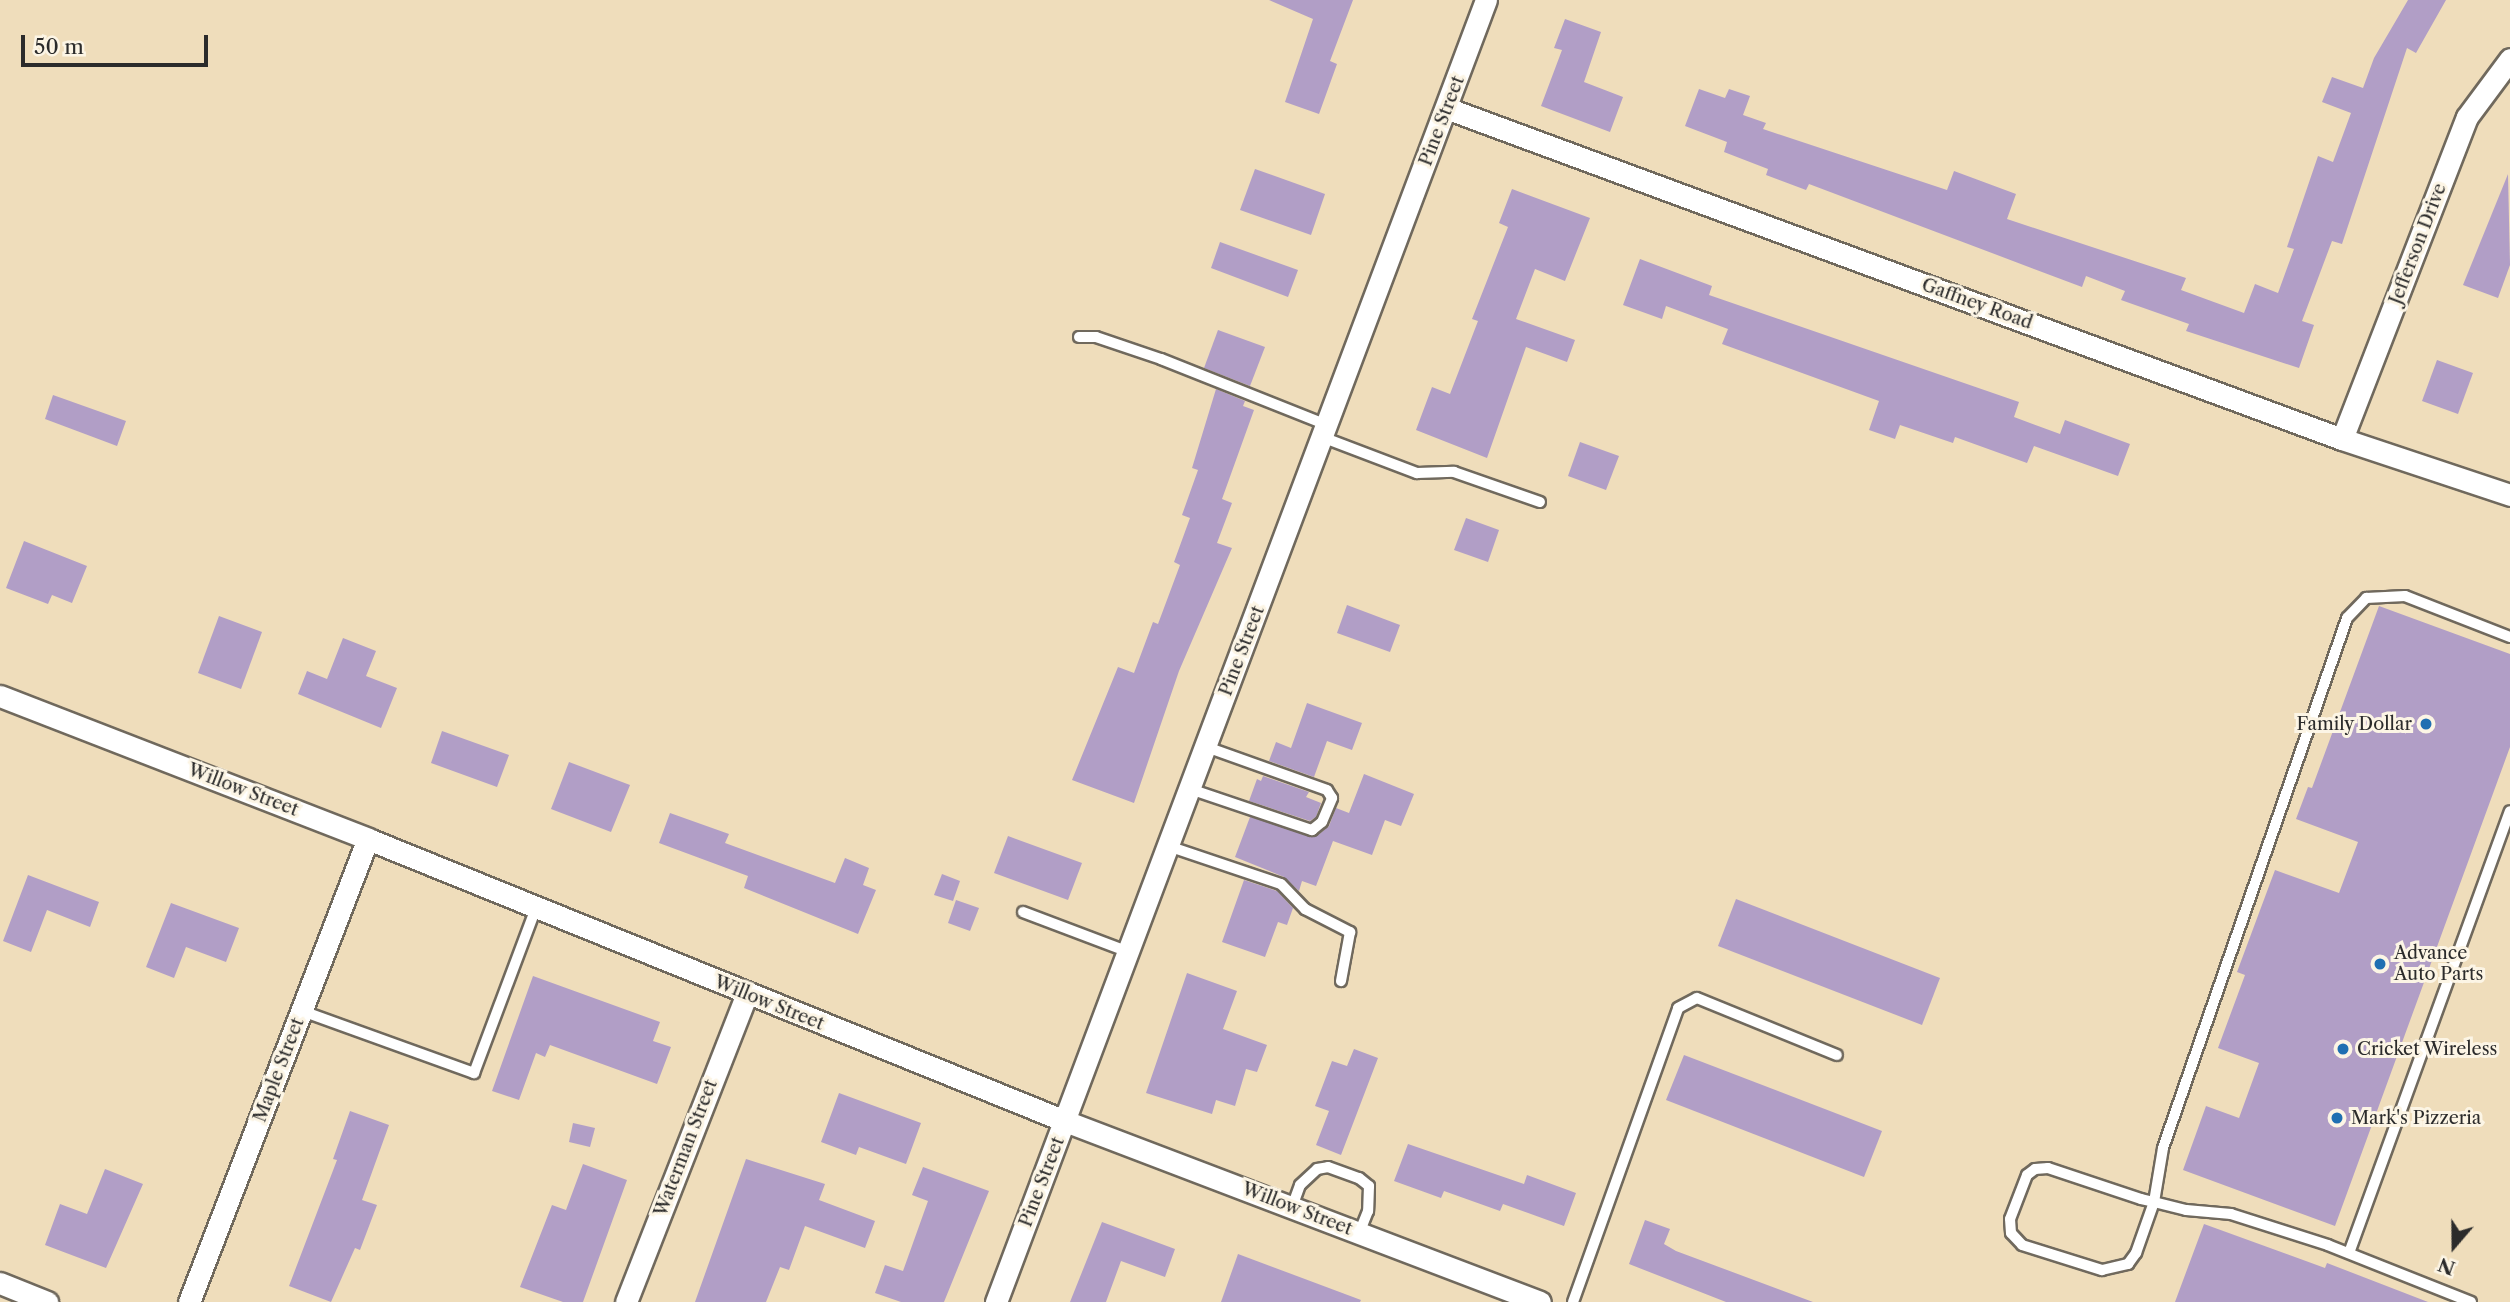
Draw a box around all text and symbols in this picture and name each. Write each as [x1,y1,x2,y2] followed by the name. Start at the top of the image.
[24,21,212,65] scale bar
[34,34,84,59] text: 50 m
[1415,73,1469,169] street label: Pine Street
[2385,180,2451,308] street label: Jefferson Drive
[1918,274,2036,334] street label: Gaffney Road
[1215,603,1269,699] street label: Pine Street
[2296,713,2412,735] place label: Family Dollar
[2418,716,2434,732] marker: Family Dollar
[184,759,302,821] street label: Willow Street
[2394,943,2483,986] place label: Advance Auto Parts
[2372,956,2388,972] marker: Advance Auto Parts
[711,971,827,1035] street label: Willow Street
[249,1015,309,1125] street label: Maple Street
[2357,1038,2498,1060] place label: Cricket Wireless
[2335,1041,2351,1057] marker: Cricket Wireless
[650,1076,722,1220] street label: Waterman Street
[2351,1107,2481,1129] place label: Mark's Pizzeria
[2329,1110,2345,1126] marker: Mark's Pizzeria
[1015,1134,1069,1230] street label: Pine Street
[1238,1178,1356,1240] street label: Willow Street
[2419,1211,2489,1281] north arrow
[2435,1253,2458,1280] text: N

